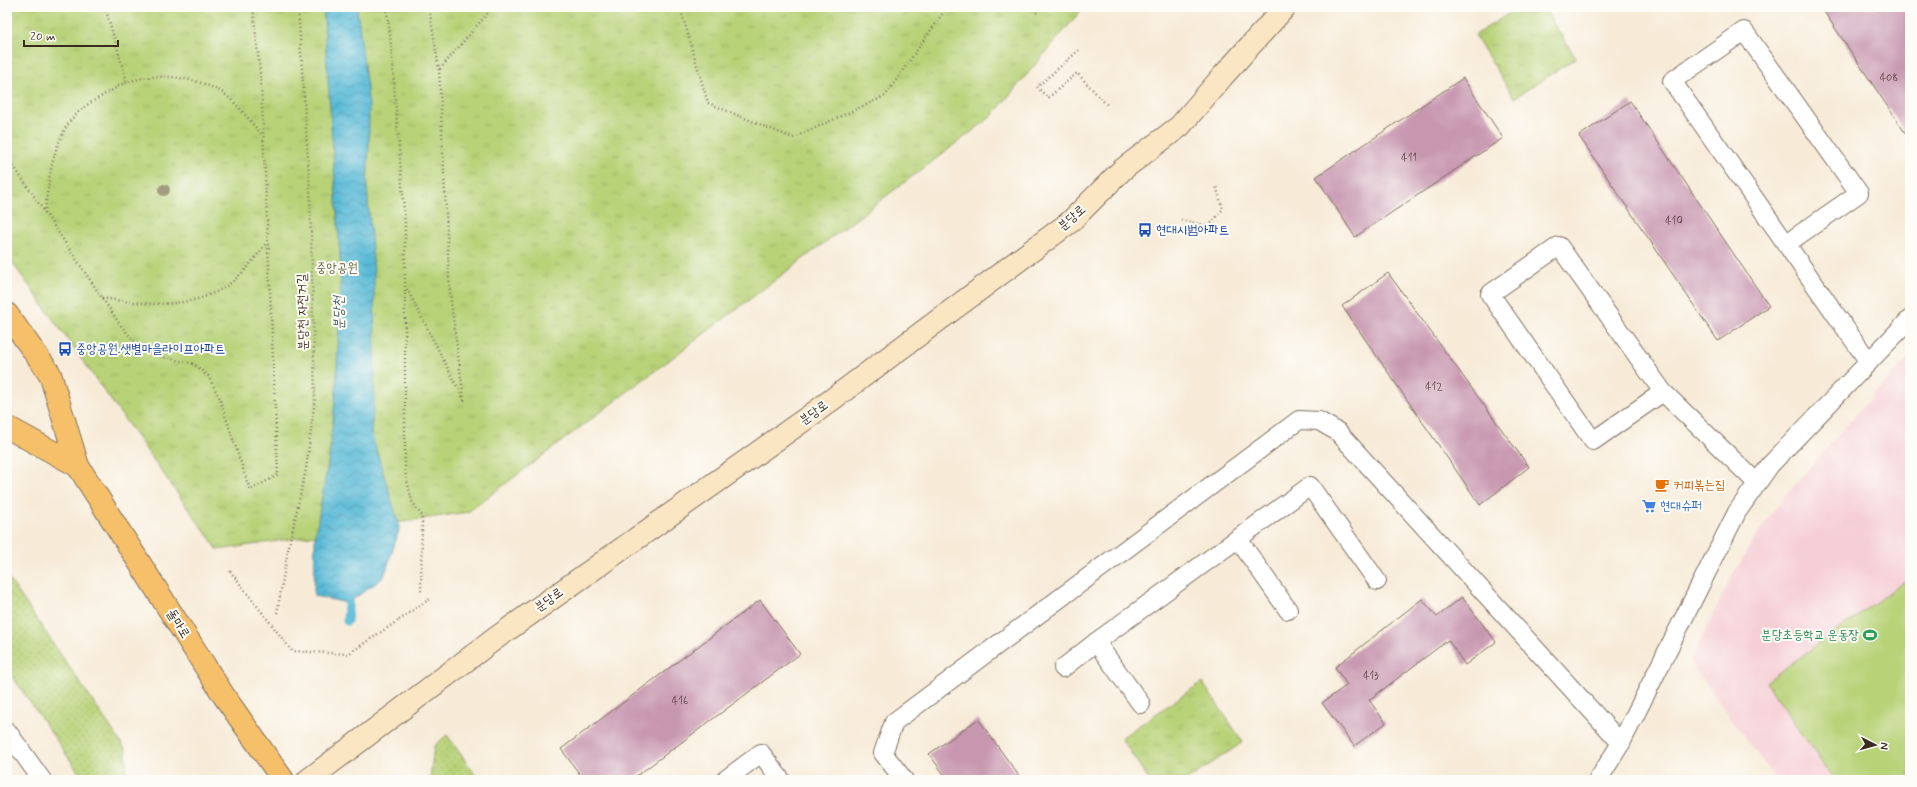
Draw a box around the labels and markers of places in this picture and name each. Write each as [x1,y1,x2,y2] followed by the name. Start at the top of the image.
[1137,222,1153,238] bus stop icon: 현대시범아파트
[1156,222,1229,239] place label: 현대시범아파트
[57,341,73,357] bus stop icon: 중앙공원.샛별마을라이프아파트
[76,341,225,358] place label: 중앙공원.샛별마을라이프아파트
[1654,477,1670,493] cafe icon: 커피볶는집
[1673,477,1725,494] place label: 커피볶는집
[1641,498,1657,514] supermarket icon: 현대슈퍼
[1660,498,1702,515] place label: 현대슈퍼
[1761,627,1859,644] place label: 분당초등학교 운동장
[1862,627,1878,643] sports icon: 분당초등학교 운동장

